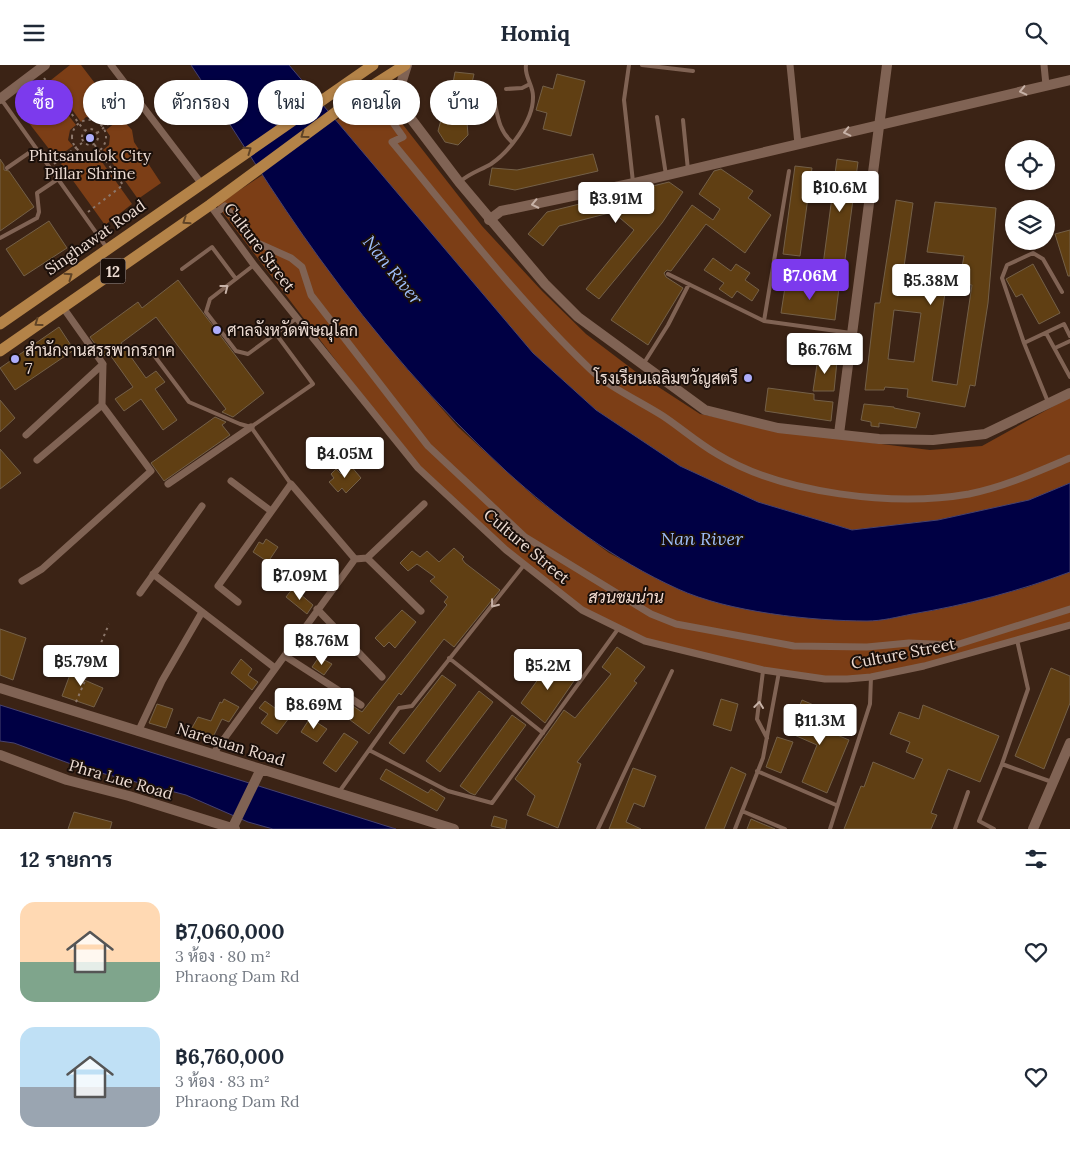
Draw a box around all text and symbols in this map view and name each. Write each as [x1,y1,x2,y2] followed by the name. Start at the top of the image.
[20,19,48,47] icon: menu
[500,19,570,47] text: Homiq
[1022,19,1050,47] icon: search
[15,80,73,125] chip: ซื้อ
[83,80,144,125] chip: เช่า
[154,80,248,125] chip: ตัวกรอง
[258,80,323,125] chip: ใหม่
[333,80,420,125] chip: คอนโด
[430,80,497,125] chip: บ้าน
[1018,85,1027,96] one-way arrow
[843,126,852,137] one-way arrow
[300,129,310,138] one-way arrow
[84,132,96,144] marker: Phitsanulok City Pillar Shrine
[1005,140,1055,250] map controls
[1005,140,1055,190] button: locate
[29,145,152,183] place label: Phitsanulok City Pillar Shrine
[242,147,252,156] one-way arrow
[799,171,881,213] pin: ฿10.6M
[813,177,867,197] text: ฿10.6M
[575,181,657,224] pin: ฿3.91M
[589,188,643,208] text: ฿3.91M
[41,195,150,279] street label: Singhawat Road
[531,198,540,208] one-way arrow
[220,199,300,296] street label: Culture Street
[1005,200,1055,250] button: layers
[182,215,192,224] one-way arrow
[358,231,428,310] water label: Nan River
[100,259,126,283] road number: 12
[769,259,851,301] pin: ฿7.06M
[890,263,972,306] pin: ฿5.38M
[783,265,837,285] text: ฿7.06M
[903,270,959,290] text: ฿5.38M
[63,272,72,282] one-way arrow
[219,285,229,294] one-way arrow
[34,317,44,326] one-way arrow
[227,319,358,342] place label: ศาลจังหวัดพิษณุโลก
[211,324,223,336] marker: ศาลจังหวัดพิษณุโลก
[784,333,866,375] pin: ฿6.76M
[798,339,852,359] text: ฿6.76M
[25,340,175,378] place label: สำนักงานสรรพากรภาค 7
[9,353,21,365] marker: สำนักงานสรรพากรภาค 7
[593,367,738,388] place label: โรงเรียนเฉลิมขวัญสตรี
[742,372,754,384] marker: โรงเรียนเฉลิมขวัญสตรี
[304,437,386,479] pin: ฿4.05M
[317,443,373,463] text: ฿4.05M
[480,504,575,588] street label: Culture Street
[661,527,744,550] water label: Nan River
[259,559,341,601] pin: ฿7.09M
[273,565,327,585] text: ฿7.09M
[588,587,664,607] park label: สวนชมน่าน
[492,598,500,607] one-way arrow
[281,623,363,666] pin: ฿8.76M
[295,630,349,650] text: ฿8.76M
[849,633,958,673] street label: Culture Street
[40,645,122,687] pin: ฿5.79M
[513,649,583,691] pin: ฿5.2M
[54,651,108,671] text: ฿5.79M
[525,655,571,675] text: ฿5.2M
[273,687,355,730] pin: ฿8.69M
[286,694,342,714] text: ฿8.69M
[753,701,764,709] one-way arrow
[779,703,861,746] pin: ฿11.3M
[795,710,845,730] text: ฿11.3M
[174,718,288,770] street label: Naresuan Road
[67,755,176,804] street label: Phra Lue Road
[1022,845,1050,873] icon: filters
[20,846,112,873] text: 12 รายการ
[175,918,285,945] text: ฿7,060,000
[60,922,120,982] icon: home
[1022,938,1050,966] icon: heart
[175,946,271,966] text: 3 ห้อง · 80 m²
[175,966,300,986] text: Phraong Dam Rd
[175,1043,284,1070] text: ฿6,760,000
[60,1047,120,1107] icon: home
[1022,1063,1050,1091] icon: heart
[175,1071,270,1091] text: 3 ห้อง · 83 m²
[175,1091,300,1111] text: Phraong Dam Rd

